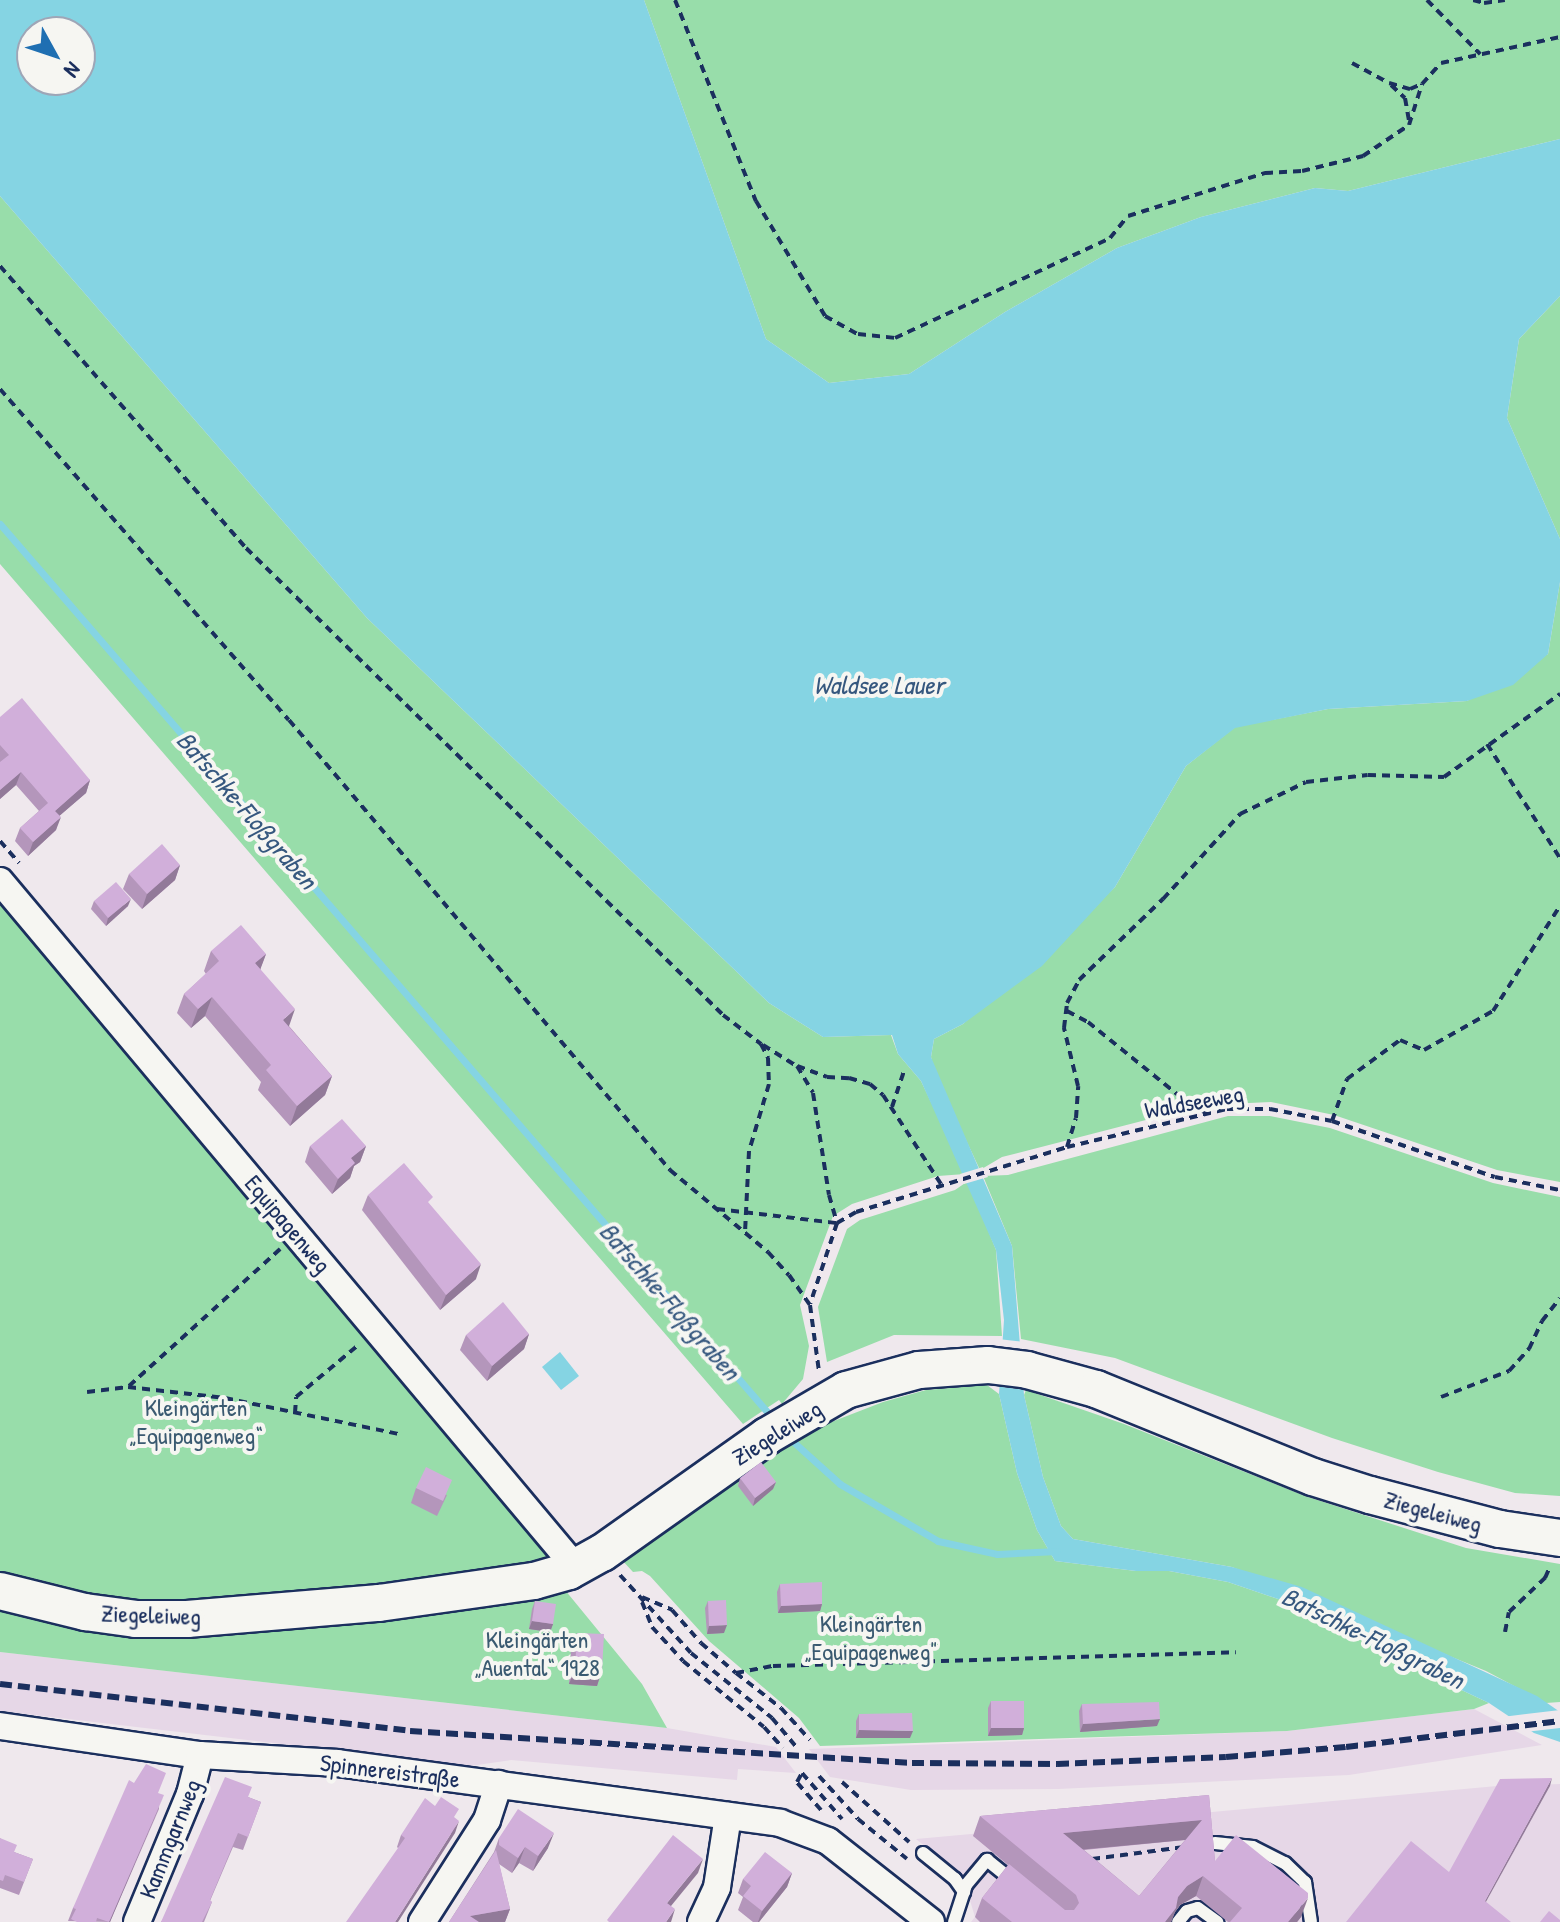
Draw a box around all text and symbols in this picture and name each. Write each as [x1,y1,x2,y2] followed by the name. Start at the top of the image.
[16,16,96,96] north arrow
[58,56,88,84] text: N
[814,669,944,701] water label: Waldsee Lauer
[170,725,324,895] water label: Batschke‐Floßgraben
[1142,1079,1246,1125] street label: Waldseeweg
[239,1169,337,1279] street label: Equipagenweg
[593,1216,747,1386] water label: Batschke‐Floßgraben
[129,1394,263,1450] park label: Kleingärten „Equipagenweg“
[727,1394,827,1472] street label: Ziegeleiweg
[1381,1485,1485,1539] street label: Ziegeleiweg
[1277,1580,1469,1696] water label: Batschke‐Floßgraben
[101,1599,201,1631] street label: Ziegeleiweg
[804,1610,938,1666] park label: Kleingärten „Equipagenweg"
[474,1626,600,1682] park label: Kleingärten „Auental“ 1928
[319,1748,461,1794] street label: Spinnereistraße
[133,1775,207,1903] street label: Kammgarnweg

